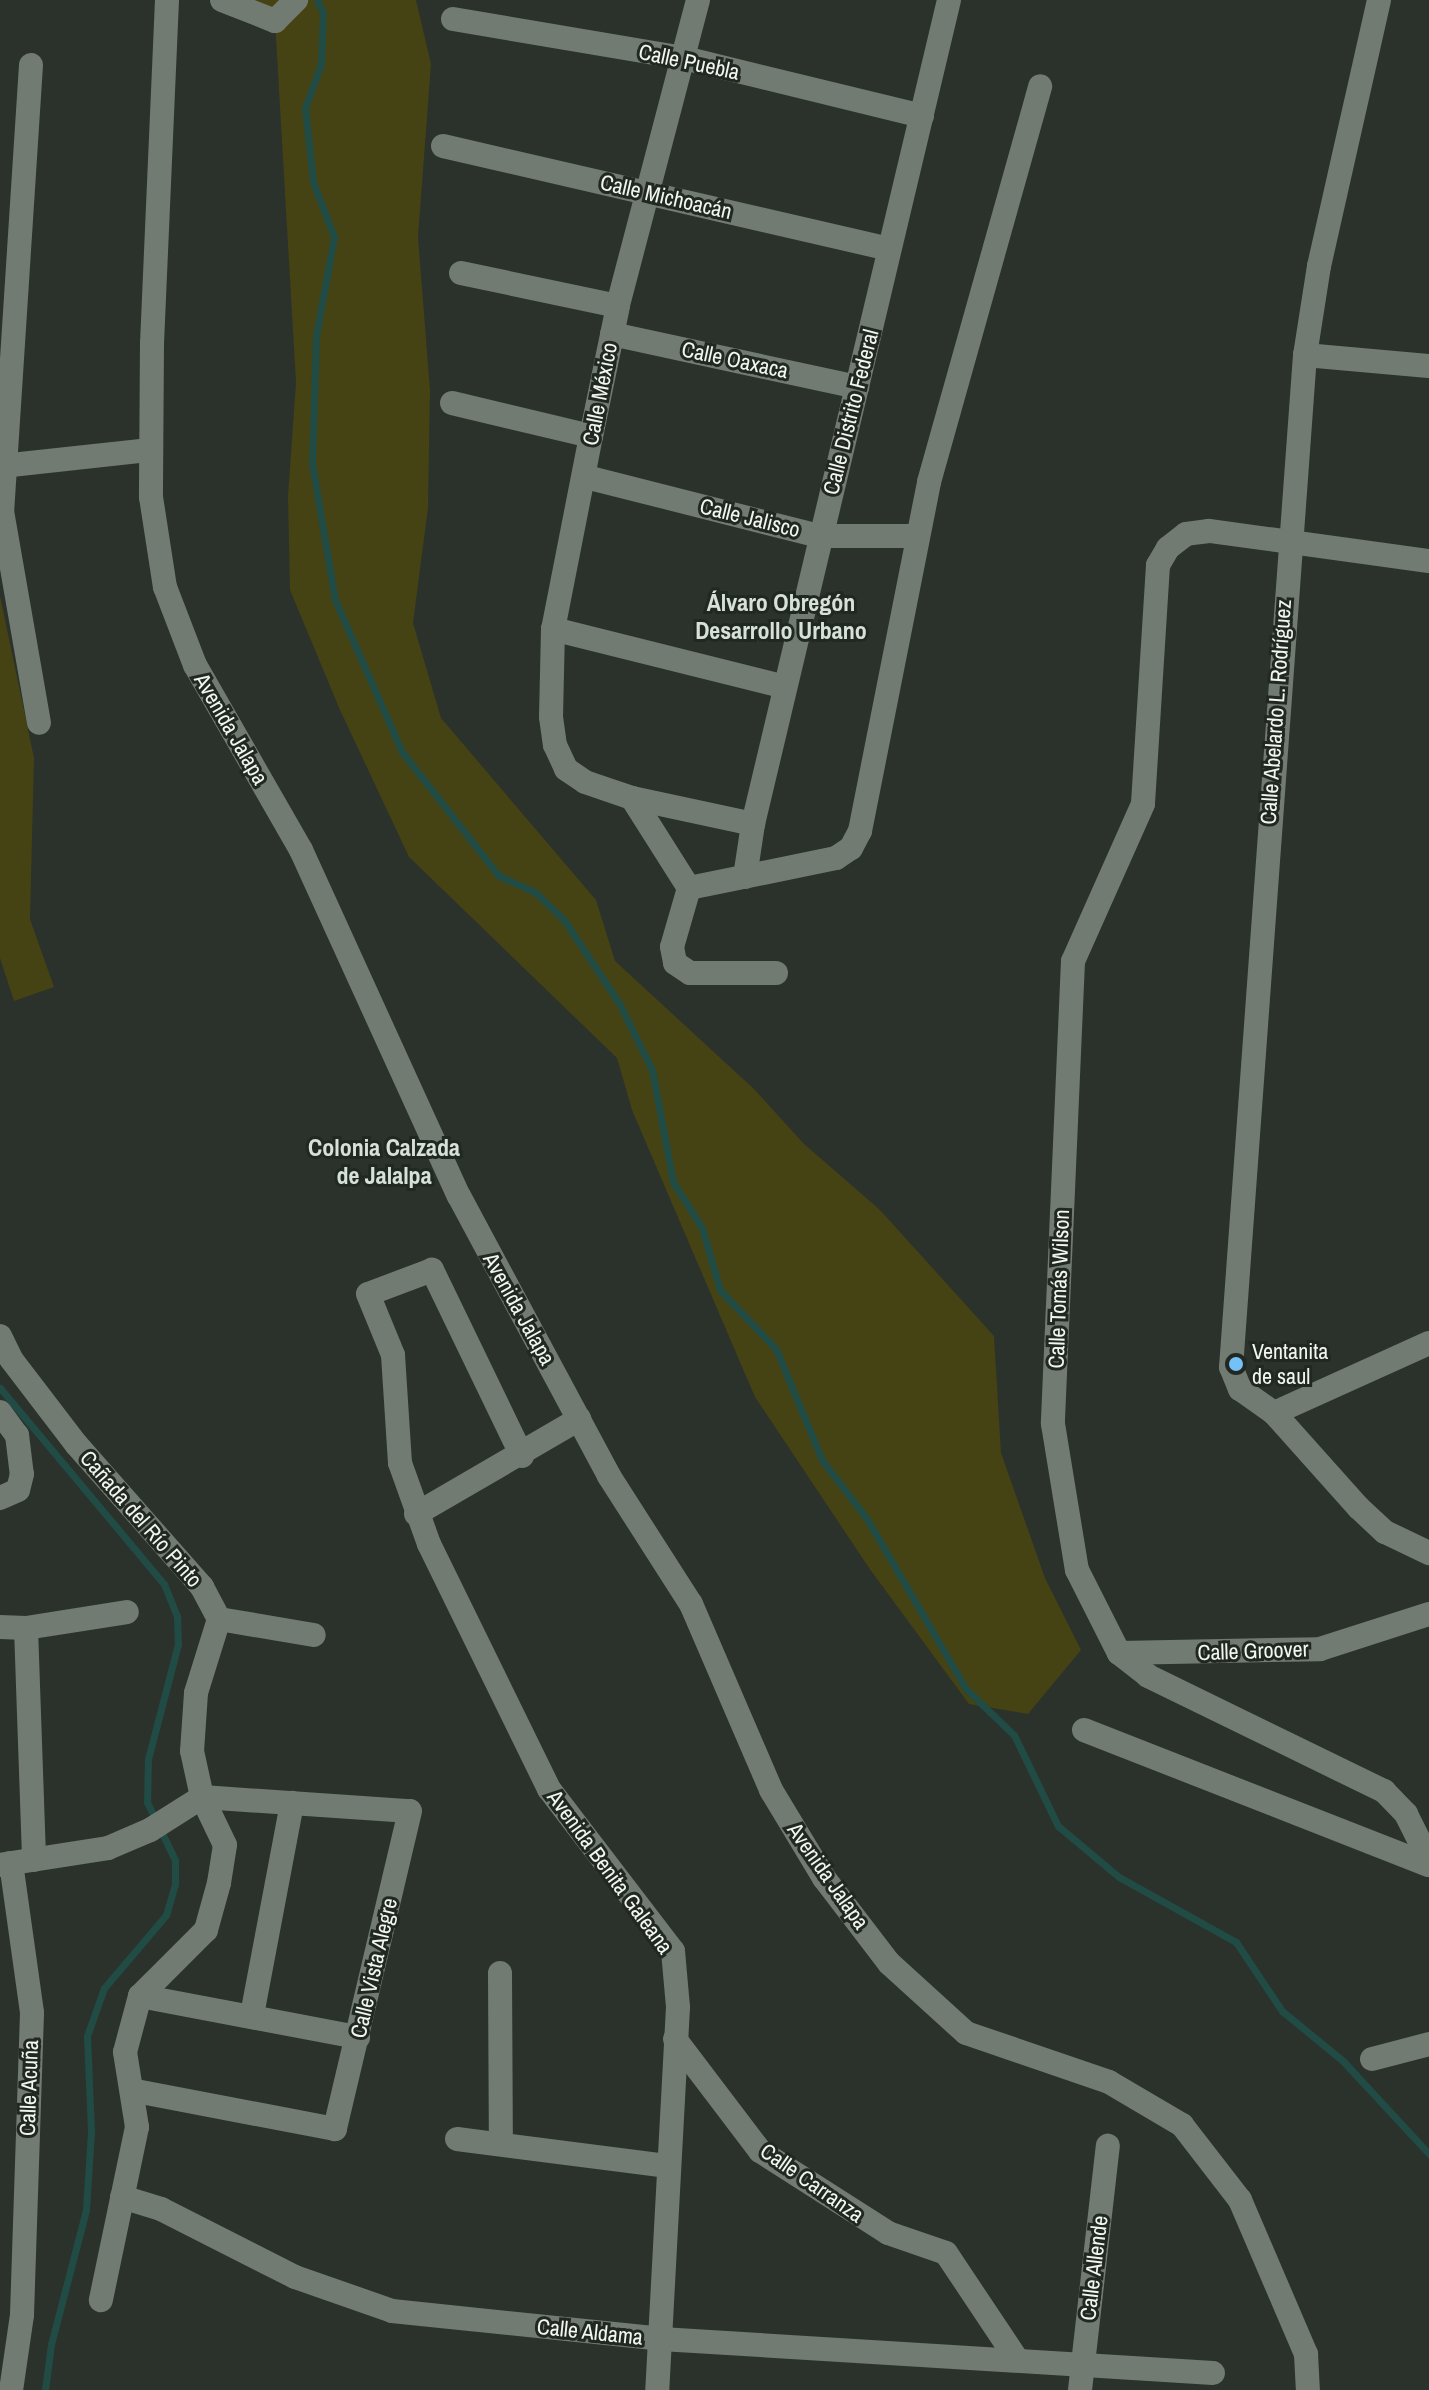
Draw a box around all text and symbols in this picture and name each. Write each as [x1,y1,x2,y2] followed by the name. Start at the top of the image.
[636,38,742,86] street label: Calle Puebla
[598,169,734,225] street label: Calle Michoacán
[818,327,884,497] street label: Calle Distrito Federal
[679,336,791,384] street label: Calle Oaxaca
[577,340,623,448] street label: Calle México
[697,493,803,543] street label: Calle Jalisco
[695,589,867,645] district label: Álvaro Obregón Desarrollo Urbano
[1255,598,1297,826] street label: Calle Abelardo L. Rodríguez
[189,669,273,789] street label: Avenida Jalapa
[308,1134,460,1190] district label: Colonia Calzada de Jalalpa
[1043,1209,1075,1369] street label: Calle Tomás Wilson
[477,1248,561,1370] street label: Avenida Jalapa
[1252,1338,1328,1390] place label: Ventanita de saul
[1227,1355,1245,1373] marker: Ventanita de saul
[74,1445,208,1593] street label: Cañada del Río Pinto
[1197,1636,1309,1666] street label: Calle Groover
[542,1785,678,1959] street label: Avenida Benita Galeana
[782,1818,874,1934] street label: Avenida Jalapa
[345,1895,403,2041] street label: Calle Vista Alegre
[14,2039,44,2137] street label: Calle Acuña
[755,2138,869,2228] street label: Calle Carranza
[1074,2214,1114,2322] street label: Calle Allende
[535,2313,645,2351] street label: Calle Aldama

